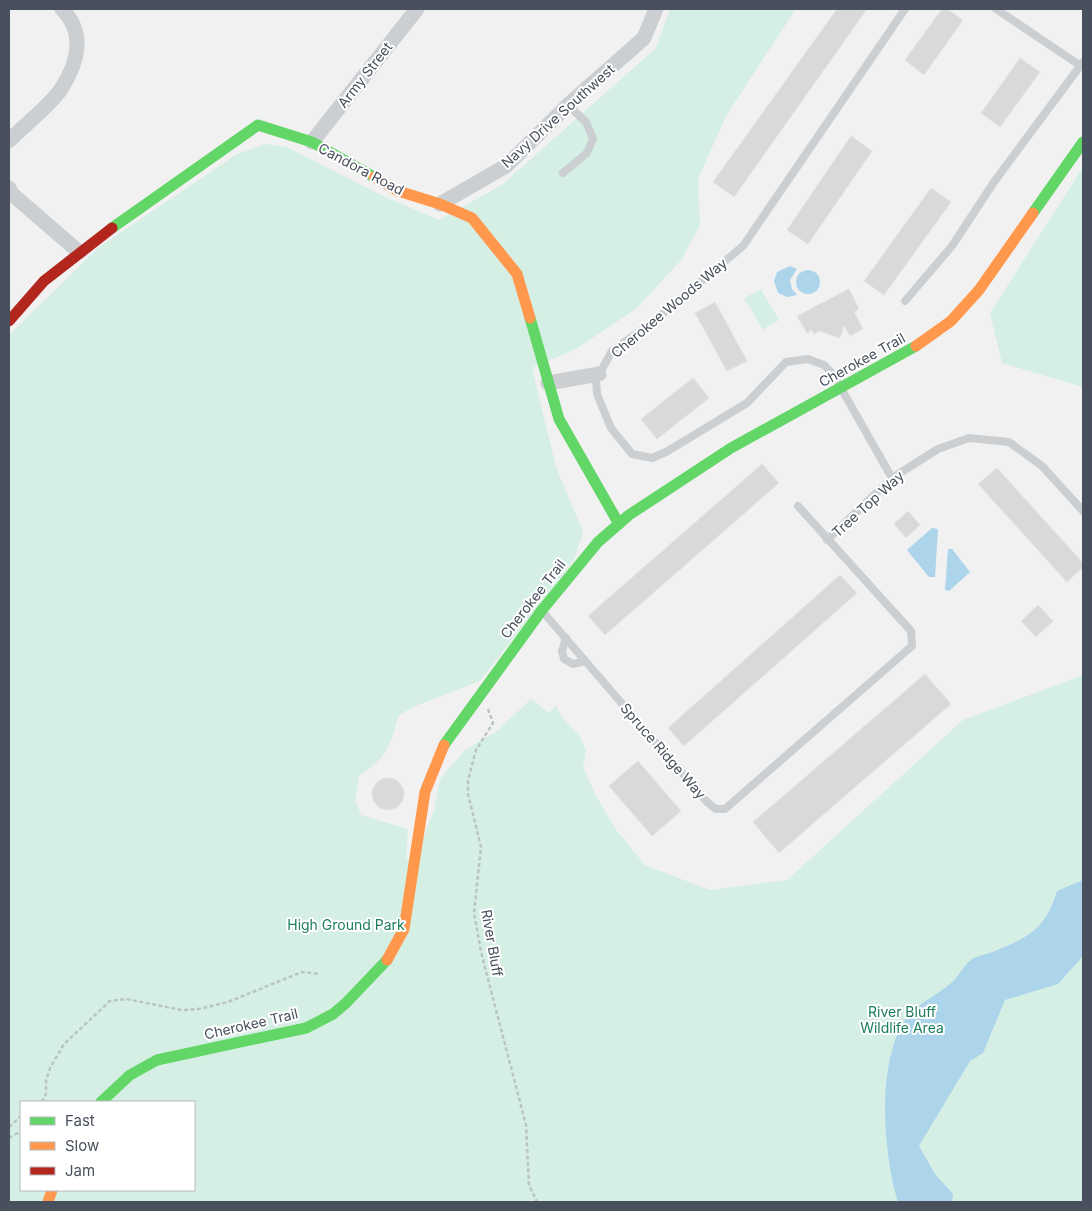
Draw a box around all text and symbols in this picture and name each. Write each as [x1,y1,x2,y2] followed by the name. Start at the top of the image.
[334,38,396,111] street label: Army Street
[498,60,618,171] street label: Navy Drive Southwest
[316,139,407,198] street label: Candora Road
[607,254,730,361] street label: Cherokee Woods Way
[816,329,908,390] street label: Cherokee Trail
[828,467,907,540] street label: Tree Top Way
[496,556,569,642] street label: Cherokee Trail
[617,699,710,802] street label: Spruce Ridge Way
[478,908,507,978] street label: River Bluff
[287,916,405,933] park label: High Ground Park
[860,1003,944,1036] park label: River Bluff Wildlife Area
[202,1004,300,1043] street label: Cherokee Trail
[20,1101,195,1191] legend
[65,1111,95,1130] text: Fast
[65,1136,99,1155] text: Slow
[65,1161,95,1180] text: Jam

